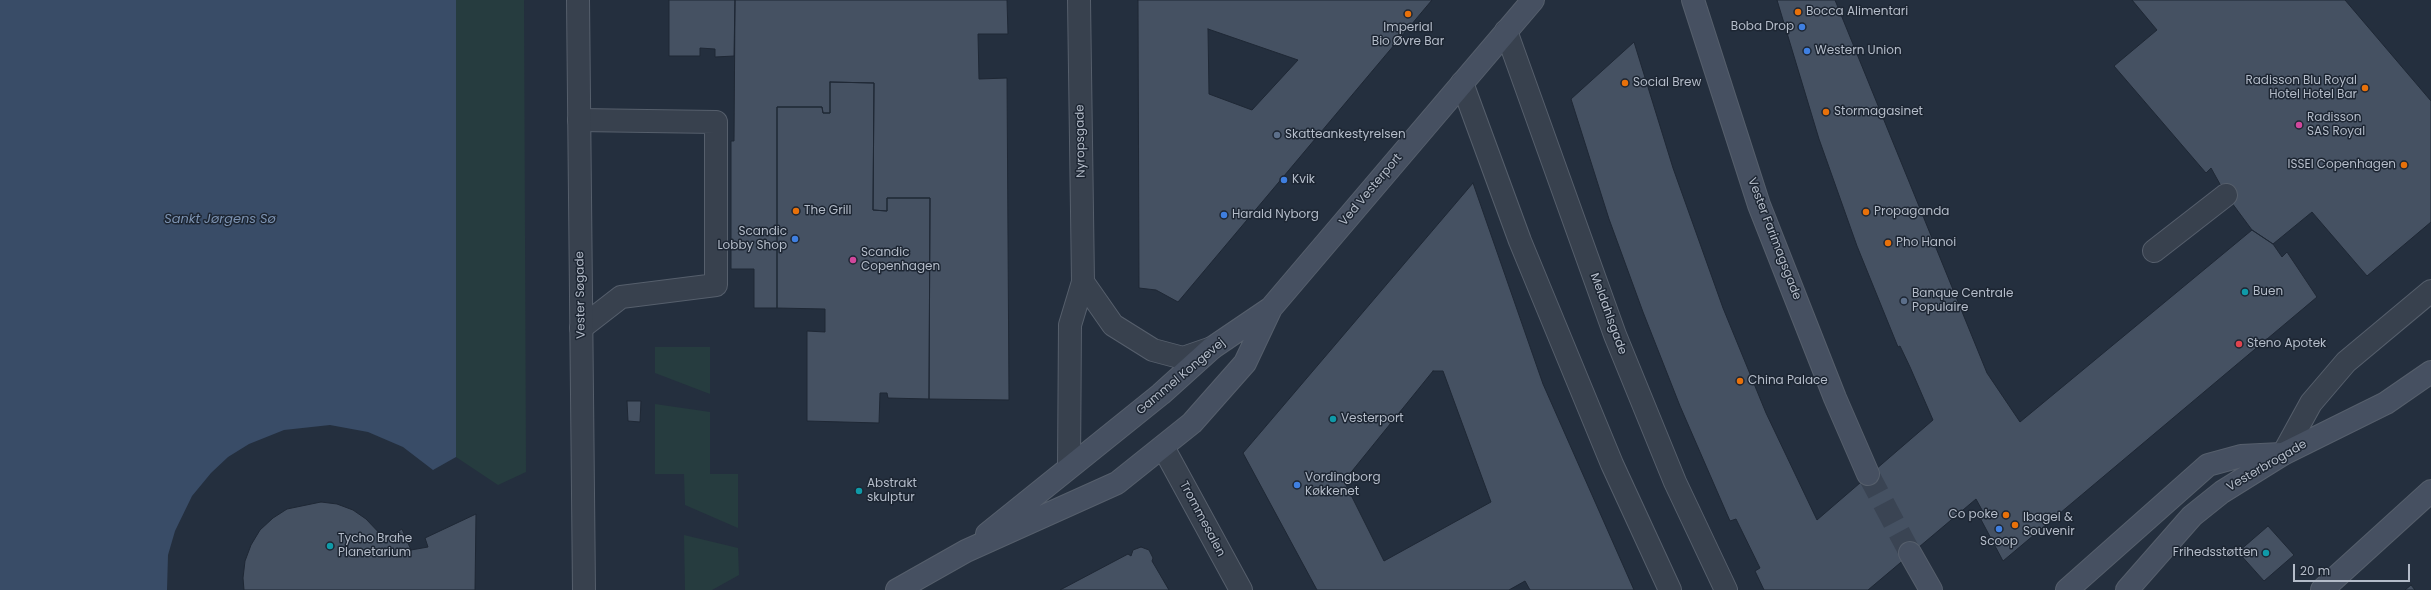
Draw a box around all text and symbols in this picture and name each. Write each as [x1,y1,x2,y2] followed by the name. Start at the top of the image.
[1806,5,1908,19] place label: Bocca Alimentari
[1793,7,1803,17] marker: Bocca Alimentari
[1403,9,1413,19] marker: Imperial Bio Øvre Bar
[1731,20,1794,34] place label: Boba Drop
[1372,21,1444,49] place label: Imperial Bio Øvre Bar
[1797,22,1807,32] marker: Boba Drop
[1815,44,1902,58] place label: Western Union
[1802,46,1812,56] marker: Western Union
[2245,74,2357,102] place label: Radisson Blu Royal Hotel Hotel Bar
[1633,76,1701,90] place label: Social Brew
[1620,78,1630,88] marker: Social Brew
[2360,83,2370,93] marker: Radisson Blu Royal Hotel Hotel Bar
[1073,104,1089,178] street label: Nyropsgade
[1834,105,1923,119] place label: Stormagasinet
[1821,107,1831,117] marker: Stormagasinet
[2307,111,2365,139] place label: Radisson SAS Royal
[2294,120,2304,130] marker: Radisson SAS Royal
[1285,128,1406,142] place label: Skatteankestyrelsen
[1272,130,1282,140] marker: Skatteankestyrelsen
[1337,151,1405,229] street label: Ved Vesterport
[2287,158,2396,172] place label: ISSEI Copenhagen
[2399,160,2409,170] marker: ISSEI Copenhagen
[1292,173,1315,187] place label: Kvik
[1279,175,1289,185] marker: Kvik
[1744,176,1804,302] street label: Vester Farimagsgade
[804,204,851,218] place label: The Grill
[1874,205,1949,219] place label: Propaganda
[791,206,801,216] marker: The Grill
[1861,207,1871,217] marker: Propaganda
[1232,208,1319,222] place label: Harald Nyborg
[1219,210,1229,220] marker: Harald Nyborg
[164,212,276,228] water label: Sankt Jørgens Sø
[717,225,787,253] place label: Scandic Lobby Shop
[790,234,800,244] marker: Scandic Lobby Shop
[1896,236,1956,250] place label: Pho Hanoi
[1883,238,1893,248] marker: Pho Hanoi
[861,246,940,274] place label: Scandic Copenhagen
[573,251,589,339] street label: Vester Søgade
[848,255,858,265] marker: Scandic Copenhagen
[1587,271,1629,357] street label: Meldahlsgade
[2253,285,2283,299] place label: Buen
[1912,287,2013,315] place label: Banque Centrale Populaire
[2240,287,2250,297] marker: Buen
[1899,296,1909,306] marker: Banque Centrale Populaire
[1134,336,1228,418] street label: Gammel Kongevej
[2247,337,2326,351] place label: Steno Apotek
[2234,339,2244,349] marker: Steno Apotek
[1748,374,1828,388] place label: China Palace
[1735,376,1745,386] marker: China Palace
[1341,412,1404,426] place label: Vesterport
[1328,414,1338,424] marker: Vesterport
[2224,437,2310,495] street label: Vesterbrogade
[1305,471,1381,499] place label: Vordingborg Køkkenet
[867,477,917,505] place label: Abstrakt skulptur
[1176,479,1228,559] street label: Trommesalen
[1292,480,1302,490] marker: Vordingborg Køkkenet
[854,486,864,496] marker: Abstrakt skulptur
[1948,508,1998,522] place label: Co poke
[2001,510,2011,520] marker: Co poke
[2023,511,2075,539] place label: Ibagel & Souvenir
[2010,520,2020,530] marker: Ibagel & Souvenir
[1994,524,2004,534] marker: Scoop
[338,532,412,560] place label: Tycho Brahe Planetarium
[1980,535,2018,549] place label: Scoop
[325,541,335,551] marker: Tycho Brahe Planetarium
[2173,546,2258,560] place label: Frihedsstøtten
[2261,548,2271,558] marker: Frihedsstøtten
[2295,556,2412,582] scale bar
[2300,562,2330,579] text: 20 m

